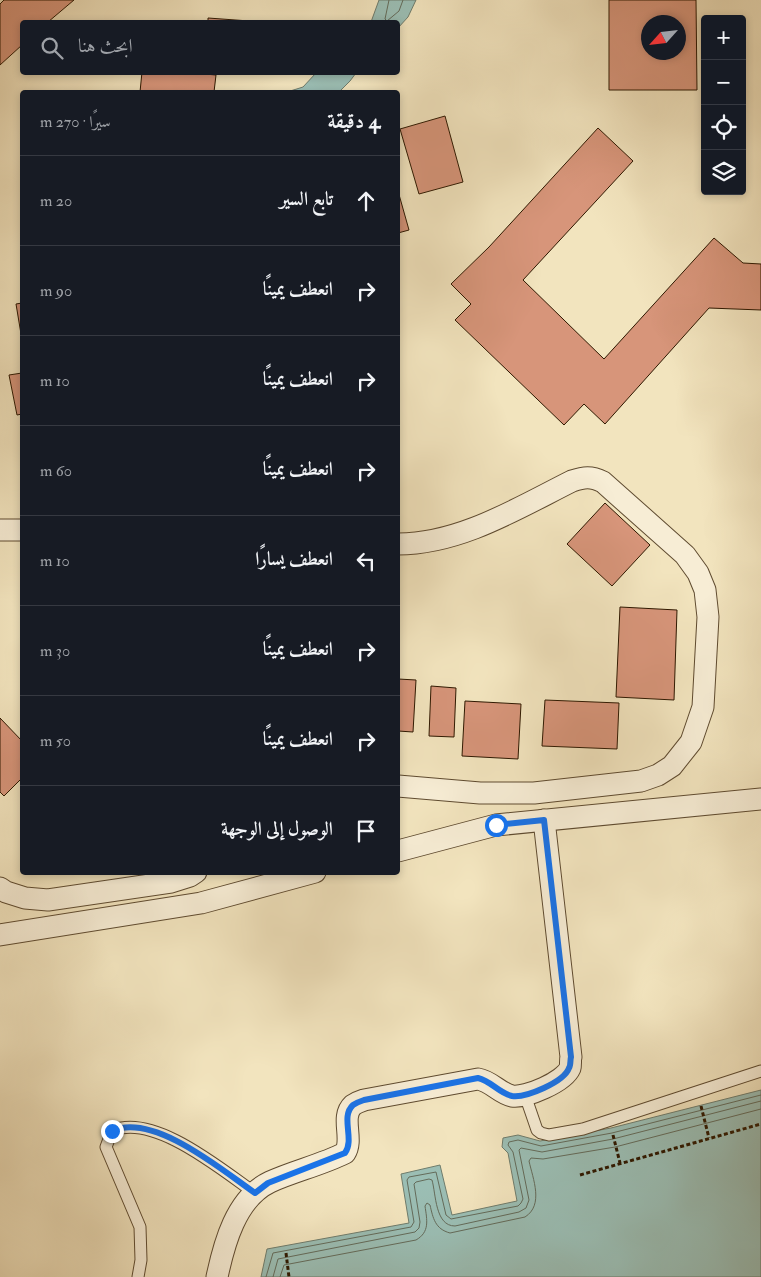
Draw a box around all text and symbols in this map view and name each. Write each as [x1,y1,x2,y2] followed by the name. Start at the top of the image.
[641,15,686,60] north arrow
[701,15,746,195] map controls
[701,15,746,60] button: +
[20,20,400,75] search box
[38,34,66,62] icon: search
[78,34,133,58] text: ابحث هنا
[701,60,746,105] button: −
[701,105,746,150] button: locate
[328,108,380,135] text: 4 دقيقة
[40,112,111,132] text: سيرًا · 270 m
[701,150,746,195] button: layers
[279,187,333,211] text: تابع السير
[352,187,380,215] icon: ahead
[40,191,72,211] text: 20 m
[263,277,333,301] text: انعطف يمينًا
[352,277,380,305] icon: right
[40,281,72,301] text: 90 m
[263,367,333,391] text: انعطف يمينًا
[352,367,380,395] icon: right
[40,371,70,391] text: 10 m
[263,457,333,481] text: انعطف يمينًا
[352,457,380,485] icon: right
[40,461,72,481] text: 60 m
[255,547,333,571] text: انعطف يسارًا
[352,547,380,575] icon: left
[40,551,70,571] text: 10 m
[263,637,333,661] text: انعطف يمينًا
[352,637,380,665] icon: right
[40,641,70,661] text: 30 m
[263,727,333,751] text: انعطف يمينًا
[352,727,380,755] icon: right
[40,731,71,751] text: 50 m
[485,814,508,837] route start
[221,817,333,841] text: الوصول إلى الوجهة
[352,817,380,845] icon: arrive
[101,1120,124,1143] route end

